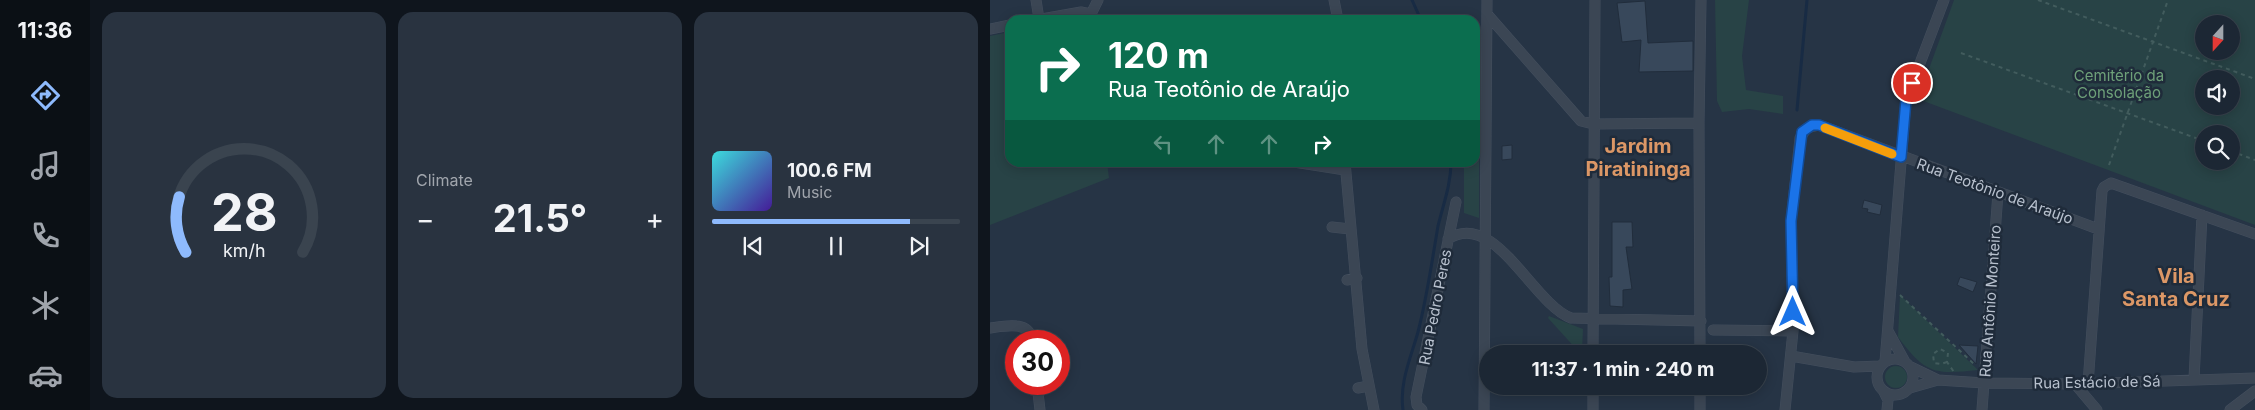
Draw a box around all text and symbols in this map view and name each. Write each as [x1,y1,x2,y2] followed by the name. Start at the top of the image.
[2195,15,2240,60] north arrow
[2195,15,2240,170] map controls
[18,17,72,43] text: 11:36
[1108,34,1209,76] text: 120 m
[1025,35,1090,100] icon: right
[1891,62,1933,104] pin
[2074,66,2164,102] park label: Cemitério da Consolação
[1898,69,1926,97] icon: arrive
[2195,70,2240,115] button: sound
[1108,76,1350,102] text: Rua Teotônio de Araújo
[28,78,63,113] icon: directions
[2195,125,2240,170] button: search
[1149,130,1177,158] icon: left
[1202,130,1230,158] icon: ahead
[1255,130,1283,158] icon: ahead
[1308,130,1336,158] icon: right
[1585,134,1691,181] district label: Jardim Piratininga
[28,148,63,183] icon: music
[1914,154,2076,228] street label: Rua Teotônio de Araújo
[787,159,872,182] text: 100.6 FM
[416,170,473,190] text: Climate
[211,181,277,244] text: 28
[787,182,832,202] text: Music
[493,195,587,241] text: 21.5°
[416,202,435,236] text: −
[645,202,664,236] text: +
[28,218,63,253] icon: phone
[1975,224,2005,378] street label: Rua Antônio Monteiro
[739,232,767,260] icon: previous
[822,232,850,260] icon: pause
[905,232,933,260] icon: next
[223,240,265,261] text: km/h
[1414,247,1456,366] street label: Rua Pedro Peres
[2122,264,2230,311] district label: Vila Santa Cruz
[1766,285,1818,337] position arrow
[28,288,63,323] icon: climate
[1005,330,1070,395] speed limit sign: 30
[28,358,63,393] icon: car
[1532,358,1714,381] text: 11:37 · 1 min · 240 m
[2033,371,2161,393] street label: Rua Estácio de Sá

